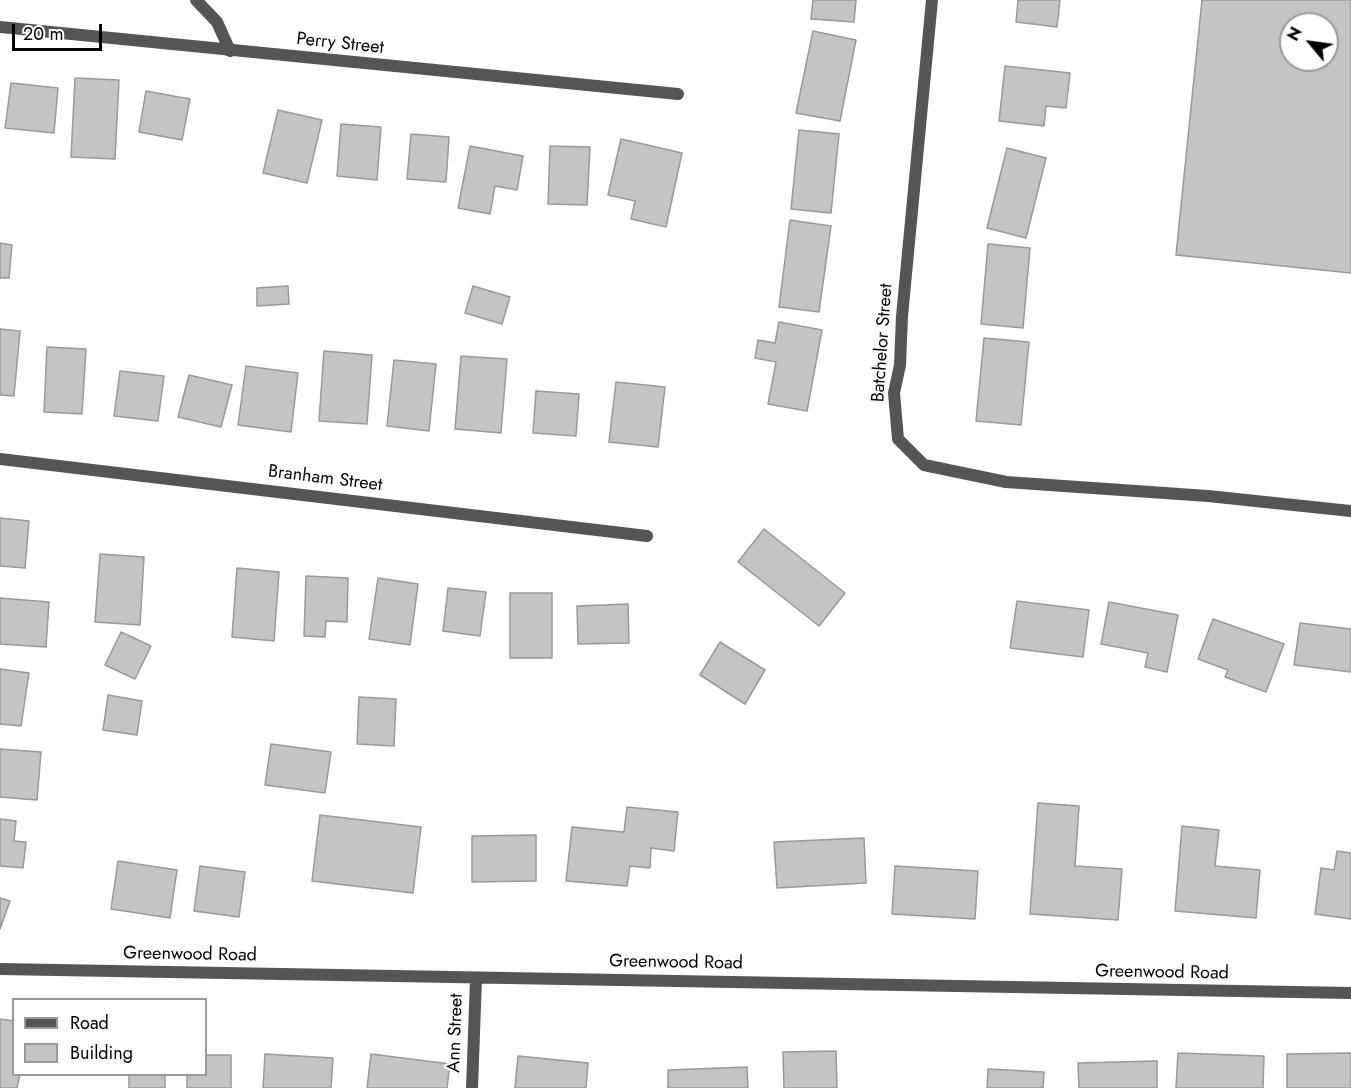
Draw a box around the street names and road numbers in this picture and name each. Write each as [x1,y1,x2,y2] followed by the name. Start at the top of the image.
[295,29,385,59] street label: Perry Street
[868,283,898,403] street label: Batchelor Street
[267,461,383,497] street label: Branham Street
[123,943,257,967] street label: Greenwood Road
[609,951,743,975] street label: Greenwood Road
[1095,961,1229,985] street label: Greenwood Road
[444,993,468,1073] street label: Ann Street

